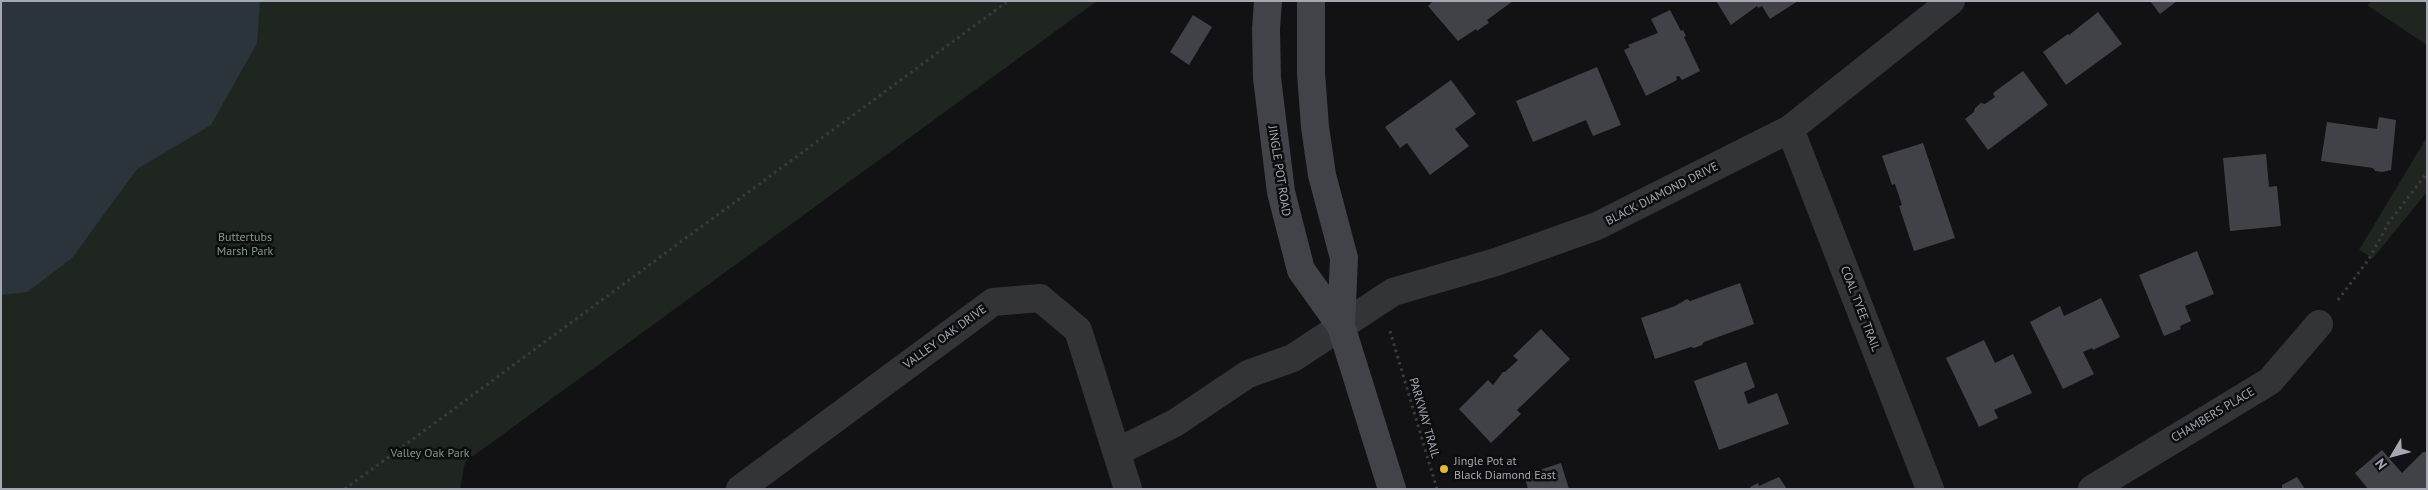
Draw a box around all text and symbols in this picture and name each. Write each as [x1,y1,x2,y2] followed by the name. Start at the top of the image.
[1265,125,1293,217] street label: JINGLE POT ROAD
[1603,159,1721,229] street label: BLACK DIAMOND DRIVE
[217,231,273,259] park label: Buttertubs Marsh Park
[1837,264,1883,354] street label: COAL TYEE TRAIL
[901,302,989,372] street label: VALLEY OAK DRIVE
[1406,376,1442,460] street label: PARKWAY TRAIL
[2169,384,2257,446] street label: CHAMBERS PLACE
[2368,430,2418,480] north arrow
[391,447,469,461] park label: Valley Oak Park
[1454,455,1556,483] place label: Jingle Pot at Black Diamond East
[2371,455,2391,473] text: N
[1438,463,1450,475] marker: Jingle Pot at Black Diamond East

